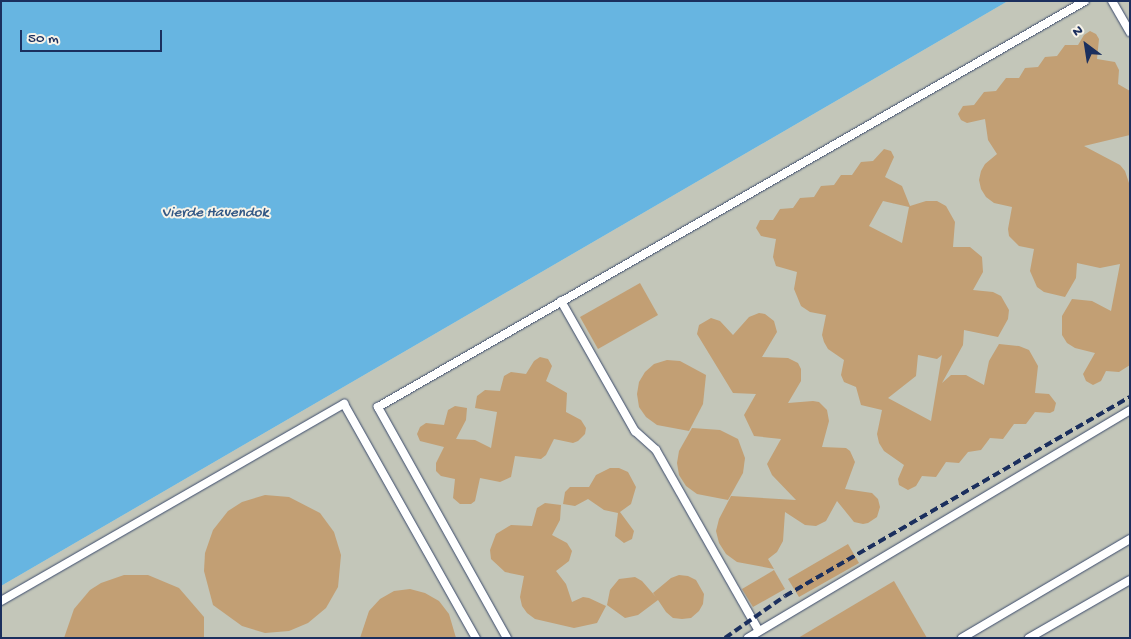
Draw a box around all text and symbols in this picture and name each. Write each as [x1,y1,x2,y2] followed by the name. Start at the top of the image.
[22,20,165,52] scale bar
[1061,20,1111,70] north arrow
[1070,22,1086,41] text: N
[28,30,59,48] text: 50 m
[162,205,268,223] water label: Vierde Havendok

